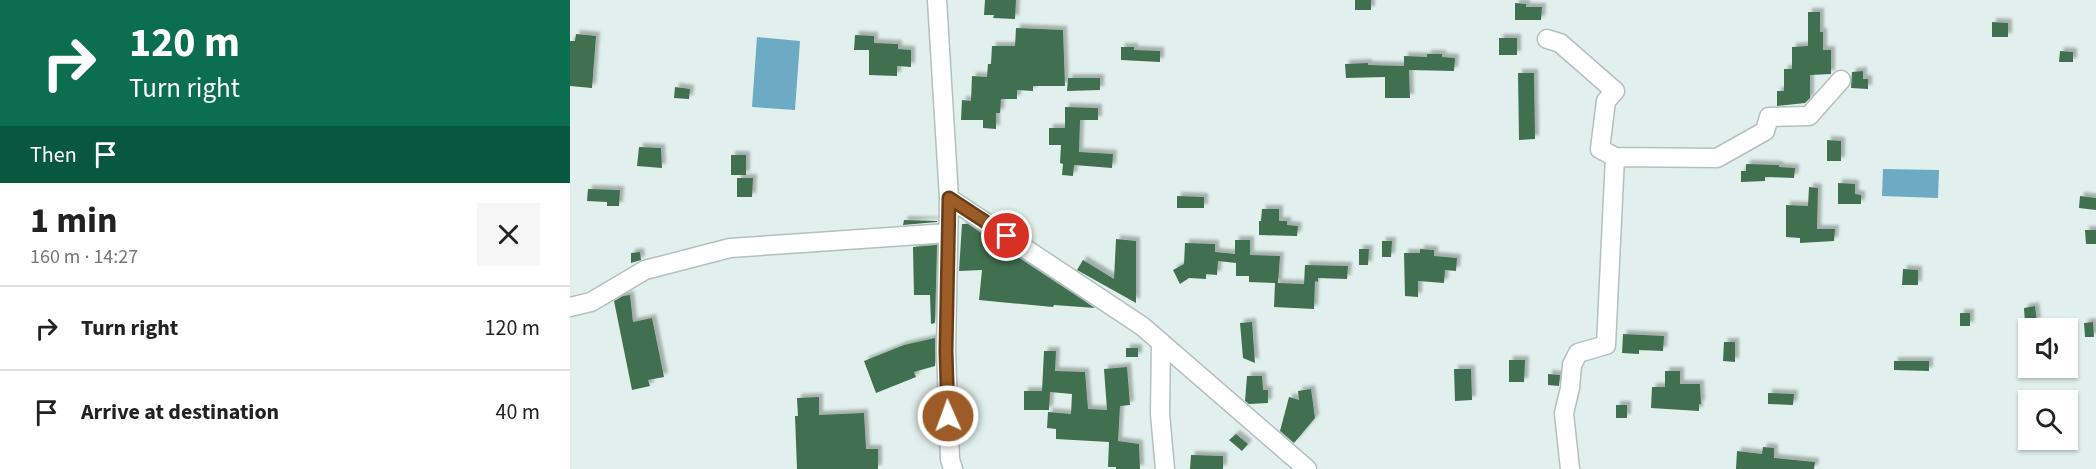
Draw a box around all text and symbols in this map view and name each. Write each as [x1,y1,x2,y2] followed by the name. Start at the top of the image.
[129,13,240,73] text: 120 m
[30,24,108,102] icon: right
[129,69,240,108] text: Turn right
[89,138,122,171] icon: arrive
[30,139,77,171] text: Then
[30,195,118,246] text: 1 min
[477,203,540,266] button: close
[981,210,1032,261] pin
[990,219,1023,252] icon: arrive
[30,243,138,271] text: 160 m · 14:27
[30,312,63,345] icon: right
[81,312,178,344] text: Turn right
[485,312,540,344] text: 120 m
[2018,318,2078,450] map controls
[2018,318,2078,378] button: sound
[916,384,980,448] position arrow
[2018,390,2078,450] button: search
[30,396,63,429] icon: arrive
[81,396,279,428] text: Arrive at destination
[495,396,540,428] text: 40 m

